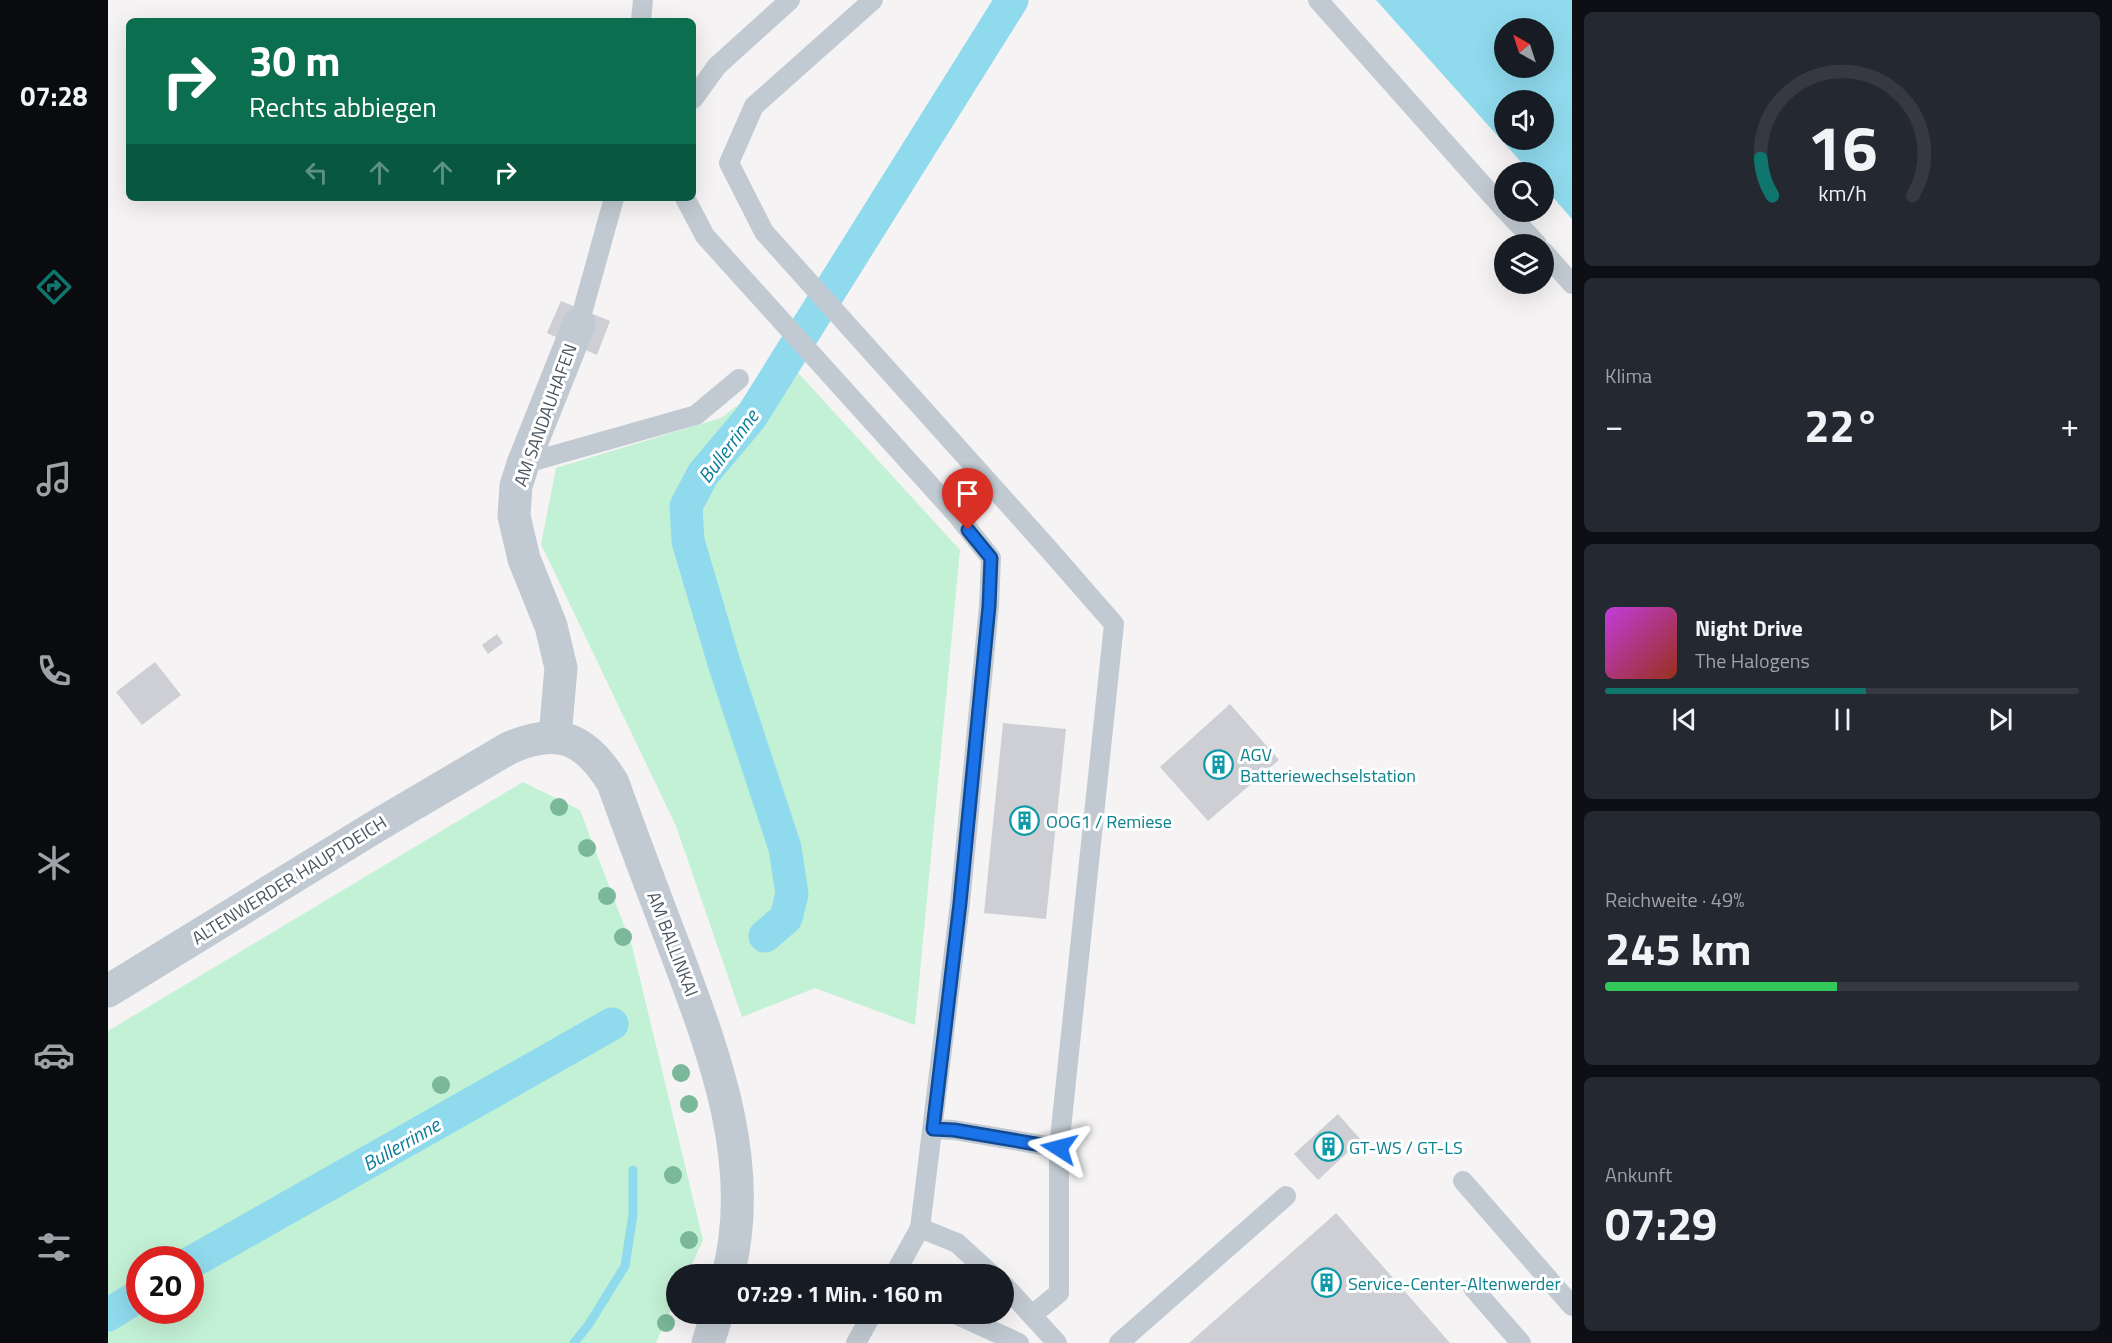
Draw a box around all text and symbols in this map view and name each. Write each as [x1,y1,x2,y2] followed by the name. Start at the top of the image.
[1494,18,1554,78] north arrow
[1494,18,1554,294] map controls
[249,28,341,92] text: 30 m
[150,42,228,120] icon: right
[20,75,88,116] text: 07:28
[249,86,437,127] text: Rechts abbiegen
[1494,90,1554,150] button: sound
[1807,99,1877,194] text: 16
[300,156,333,189] icon: left
[363,156,396,189] icon: ahead
[426,156,459,189] icon: ahead
[489,156,522,189] icon: right
[1494,162,1554,222] button: search
[1818,177,1866,209] text: km/h
[1494,234,1554,294] button: layers
[33,266,75,308] icon: directions
[507,340,583,490] street label: AM SANDAUHAFEN
[1605,360,1652,391] text: Klima
[1804,391,1880,459] text: 22°
[1605,400,1623,450] text: −
[2061,400,2079,450] text: +
[690,401,767,489] water label: Bullerrinne
[33,458,75,500] icon: music
[942,468,993,530] pin
[951,477,984,510] icon: arrive
[1695,611,1803,645] text: Night Drive
[1695,645,1810,676] text: The Halogens
[33,650,75,692] icon: phone
[1668,703,1701,736] icon: previous
[1826,703,1859,736] icon: pause
[1984,703,2017,736] icon: next
[1240,741,1416,789] place label: AGV Batteriewechselstation
[1203,748,1235,780] building icon: AGV Batteriewechselstation
[1009,805,1041,837] building icon: OOG1 / Remiese
[1046,808,1172,835] place label: OOG1 / Remiese
[186,809,392,951] street label: ALTENWERDER HAUPTDEICH
[33,842,75,884] icon: climate
[1605,884,1744,915] text: Reichweite · 49%
[641,887,705,1001] street label: AM BALLINKAI
[1605,914,1751,982] text: 245 km
[33,1034,75,1076] icon: car
[356,1108,447,1179] water label: Bullerrinne
[1027,1116,1091,1180] position arrow
[1312,1131,1344,1163] building icon: GT-WS / GT-LS
[1349,1134,1463,1161] place label: GT-WS / GT-LS
[1605,1159,1672,1190] text: Ankunft
[1605,1189,1717,1257] text: 07:29
[33,1226,75,1268] icon: filters
[126,1246,204,1324] speed limit sign: 20
[1311,1267,1343,1299] building icon: Service-Center-Altenwerder
[1348,1270,1561,1297] place label: Service-Center-Altenwerder
[737,1277,943,1311] text: 07:29 · 1 Min. · 160 m

